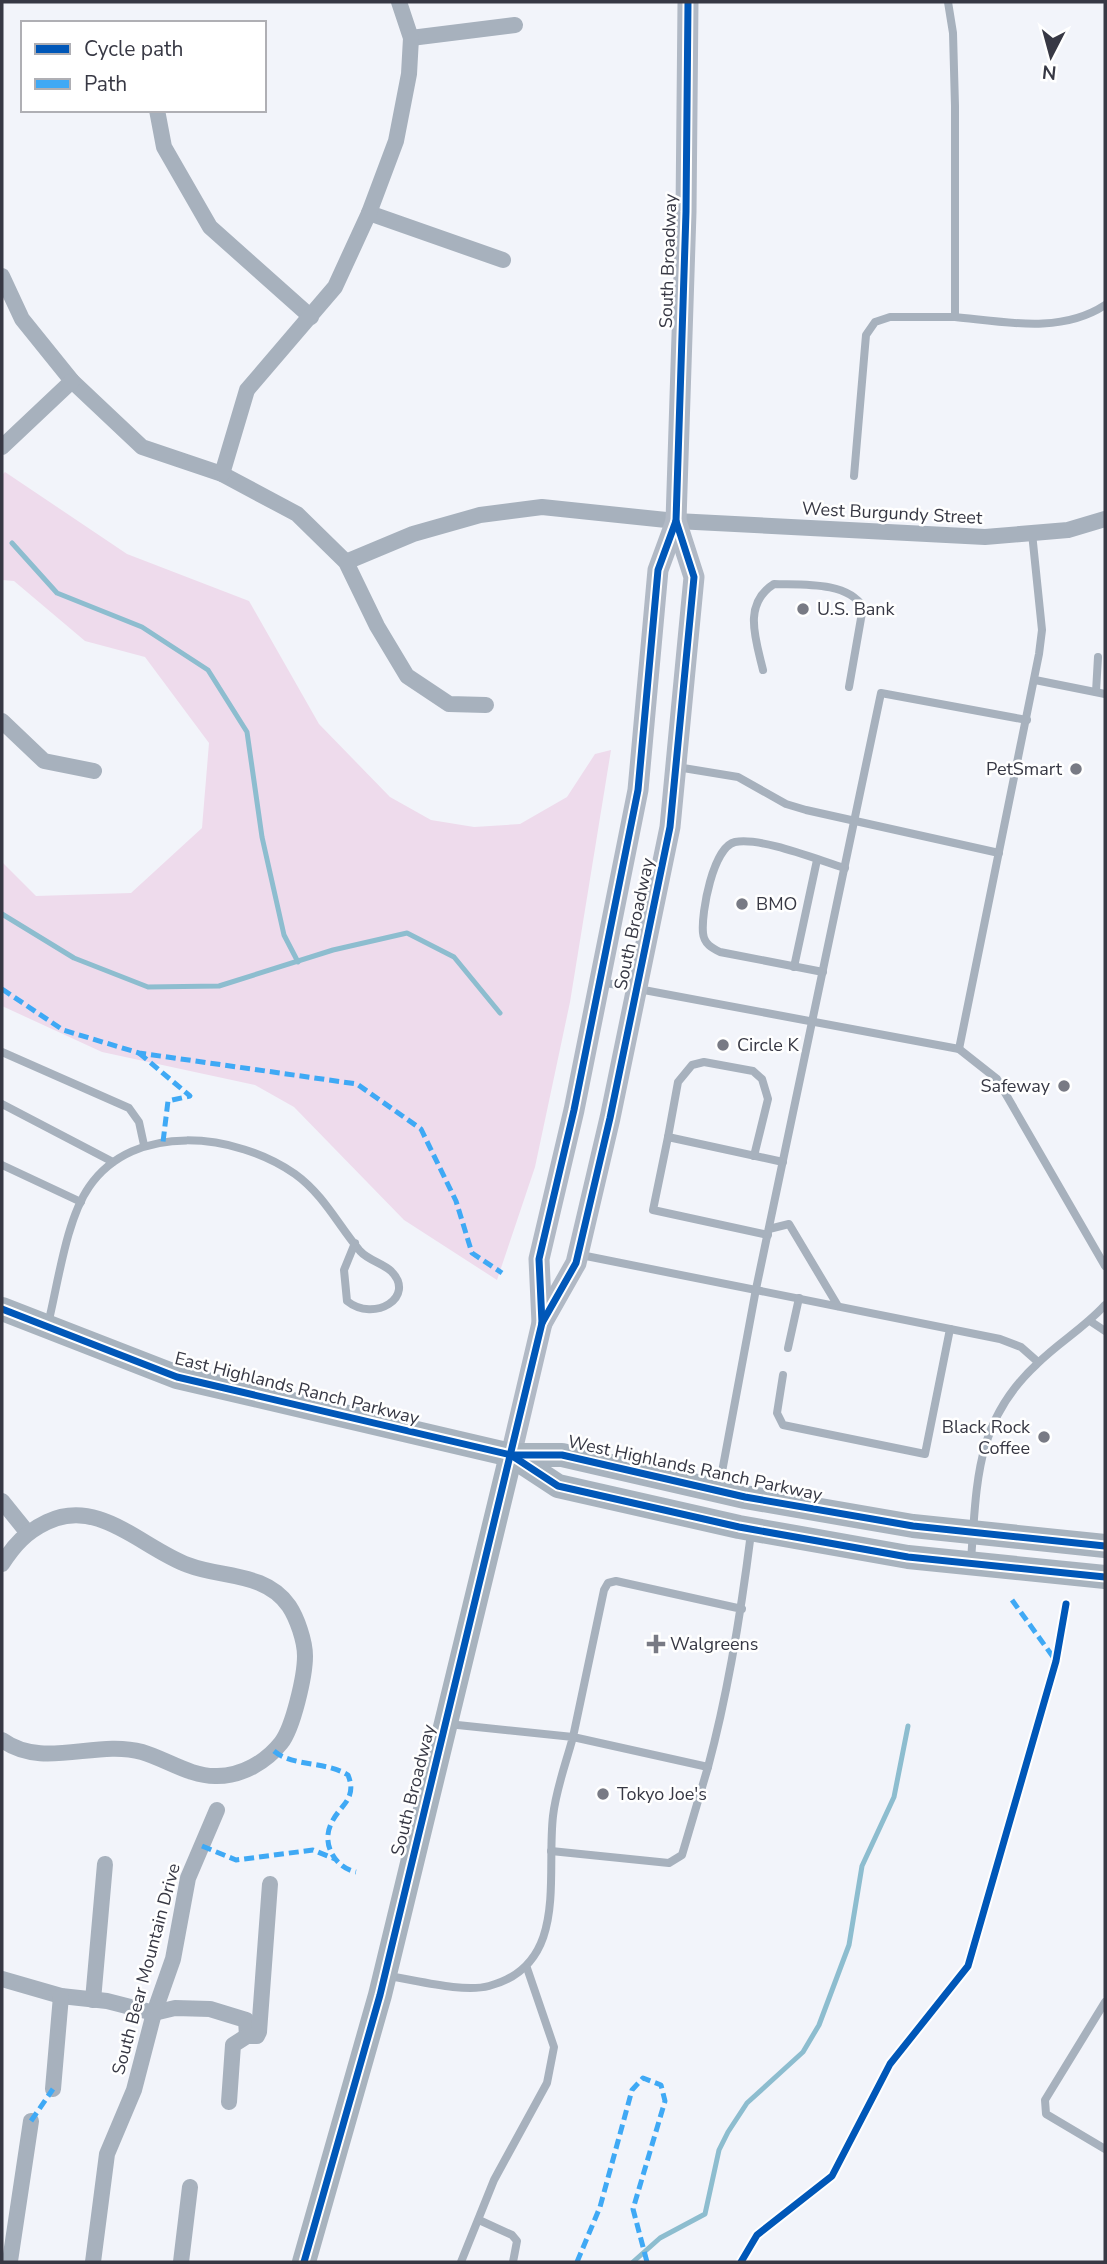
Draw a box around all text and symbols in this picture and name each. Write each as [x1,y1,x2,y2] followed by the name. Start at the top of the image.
[21,21,266,112] legend
[1016,21,1086,91] north arrow
[84,35,183,63] text: Cycle path
[1041,58,1058,86] text: N
[84,70,127,98] text: Path
[654,193,682,329] street label: South Broadway
[801,496,984,530] street label: West Burgundy Street
[817,597,896,621] place label: U.S. Bank
[795,601,811,617] marker: U.S. Bank
[986,757,1063,781] place label: PetSmart
[1068,761,1084,777] marker: PetSmart
[608,855,660,992] street label: South Broadway
[756,892,797,916] place label: BMO
[734,896,750,912] marker: BMO
[737,1033,799,1057] place label: Circle K
[715,1037,731,1053] marker: Circle K
[981,1074,1051,1098] place label: Safeway
[1056,1078,1072,1094] marker: Safeway
[172,1346,422,1430] street label: East Highlands Ranch Parkway
[942,1415,1031,1460] place label: Black Rock Coffee
[566,1429,825,1507] street label: West Highlands Ranch Parkway
[1036,1429,1052,1445] marker: Black Rock Coffee
[670,1632,758,1656] place label: Walgreens
[648,1636,664,1652] marker: Walgreens
[385,1721,441,1858] street label: South Broadway
[617,1782,707,1806] place label: Tokyo Joe's
[595,1786,611,1802] marker: Tokyo Joe's
[106,1861,186,2077] street label: South Bear Mountain Drive

